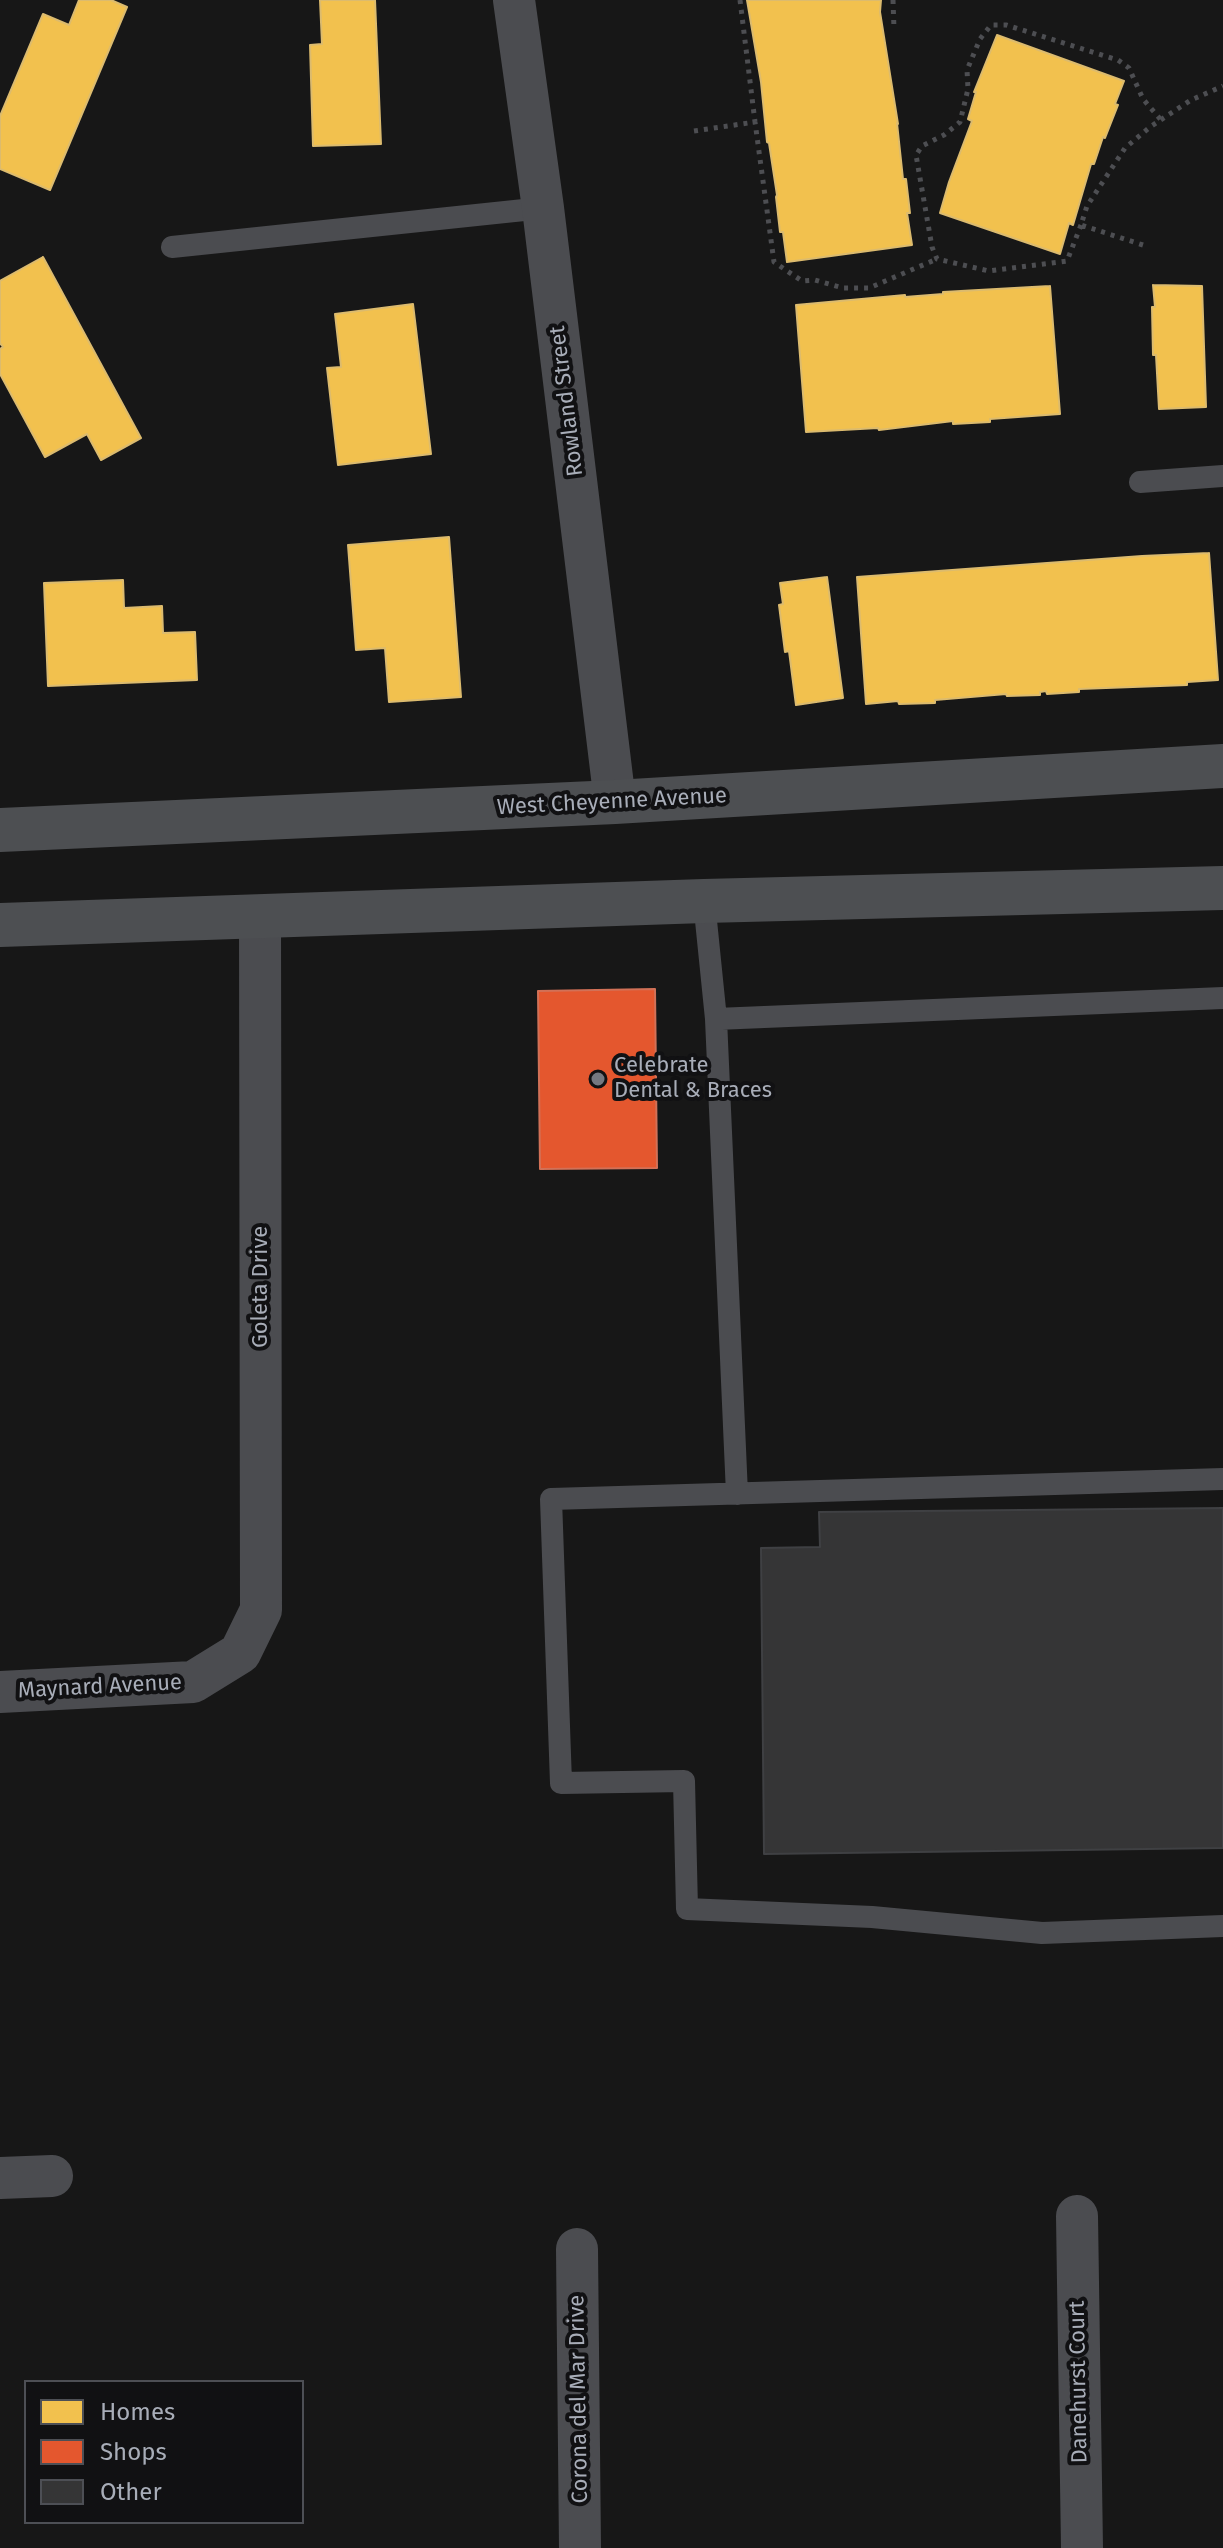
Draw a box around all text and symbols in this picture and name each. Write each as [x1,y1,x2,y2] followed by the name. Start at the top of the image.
[545,324,589,478] street label: Rowland Street
[496,783,728,821] street label: West Cheyenne Avenue
[614,1053,772,1104] place label: Celebrate Dental & Braces
[589,1070,607,1088] marker: Celebrate Dental & Braces
[248,1226,274,1348] street label: Goleta Drive
[17,1670,183,1704] street label: Maynard Avenue
[564,2295,594,2503] street label: Corona del Mar Drive
[1064,2300,1094,2464] street label: Danehurst Court
[24,2380,304,2524] legend
[100,2398,175,2426] text: Homes
[100,2438,167,2466] text: Shops
[100,2478,162,2506] text: Other

